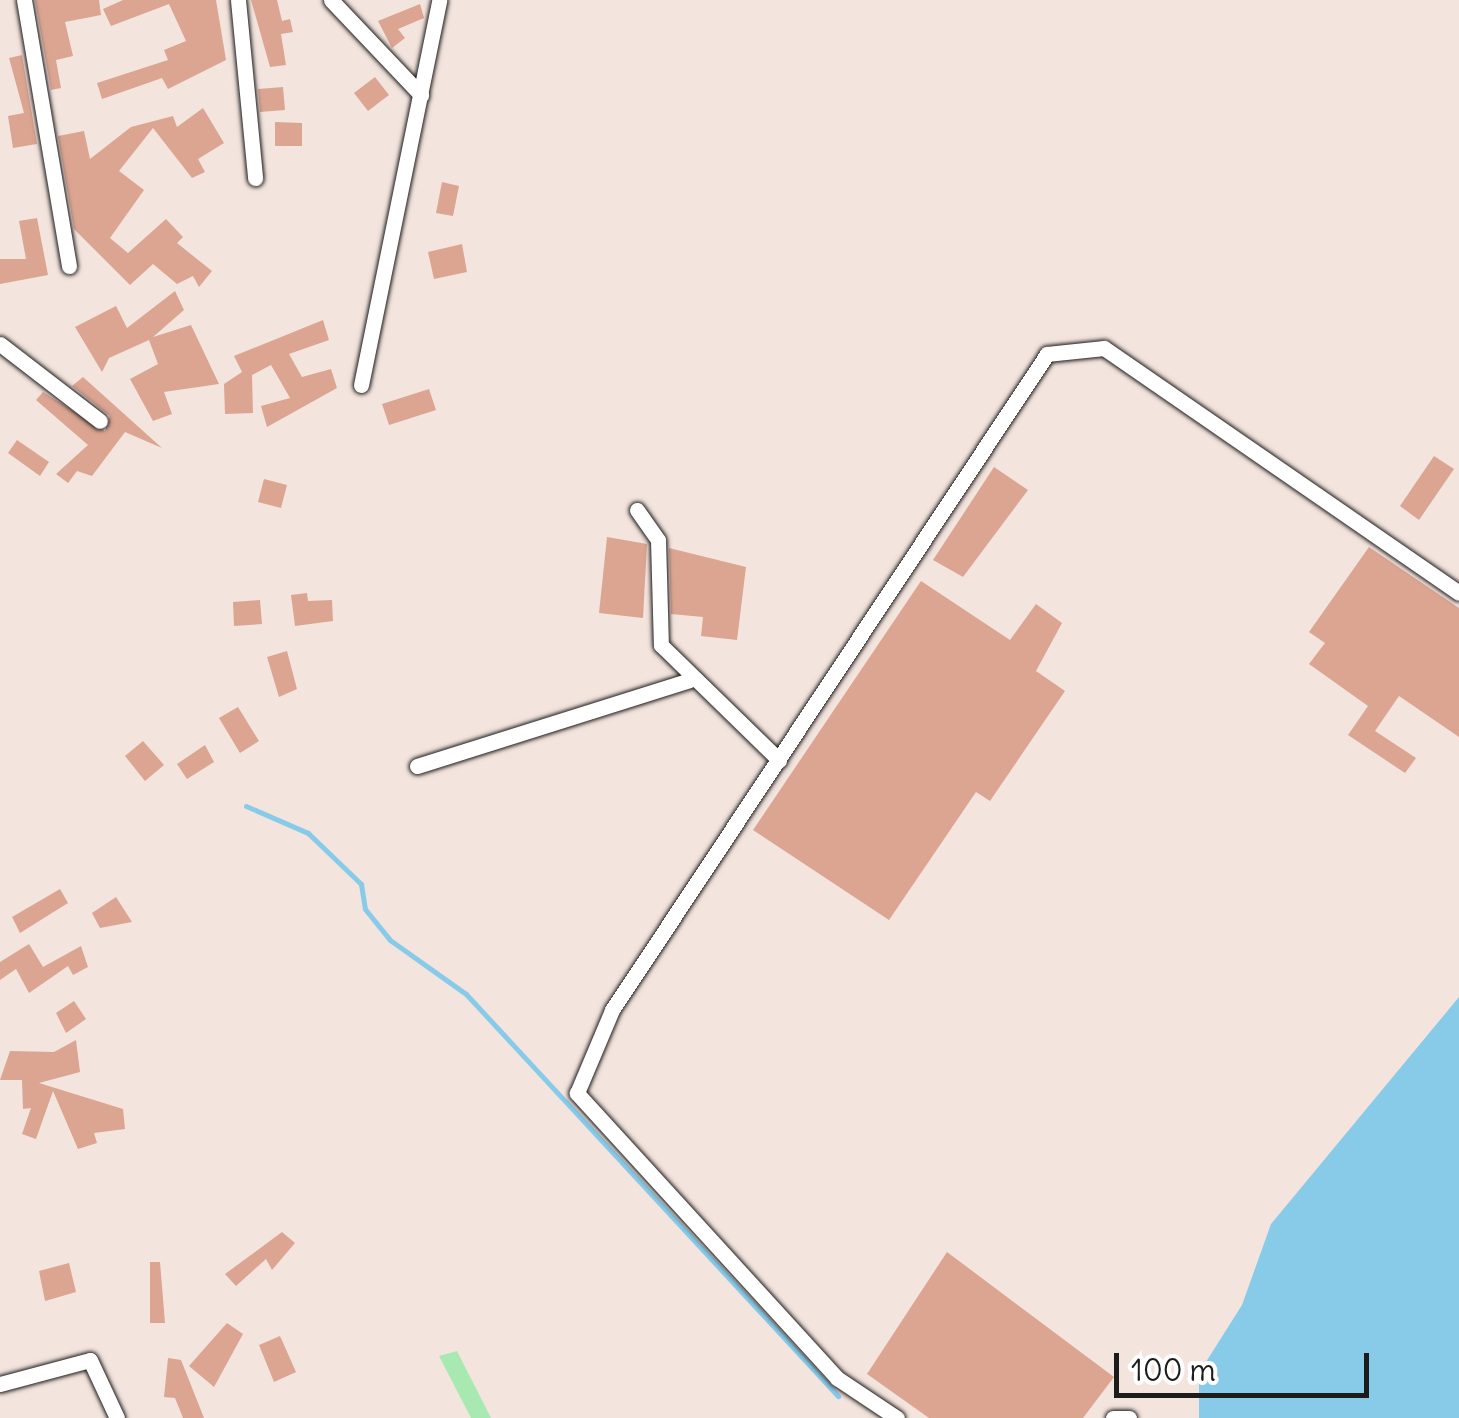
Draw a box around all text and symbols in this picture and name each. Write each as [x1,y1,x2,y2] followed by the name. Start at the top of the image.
[1119,1333,1374,1395] scale bar
[1131,1351,1216,1389] text: 100 m

